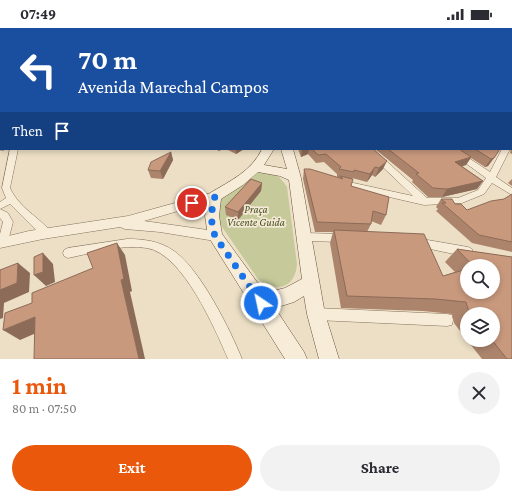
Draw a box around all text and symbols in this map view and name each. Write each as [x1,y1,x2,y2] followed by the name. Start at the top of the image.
[20,6,56,22] text: 07:49
[12,44,64,96] icon: left
[78,44,137,75] text: 70 m
[78,77,269,97] text: Avenida Marechal Campos
[51,120,73,142] icon: arrive
[12,123,43,139] text: Then
[175,186,209,220] pin
[181,192,203,214] icon: arrive
[227,203,285,228] park label: Praça Vicente Guida
[460,259,500,347] map controls
[460,259,500,299] button: search
[240,282,282,324] position arrow
[460,307,500,347] button: layers
[12,372,67,399] text: 1 min
[458,372,500,414] button: close
[12,401,77,416] text: 80 m · 07:50
[12,445,252,491] button: Exit
[260,445,500,491] button: Share

